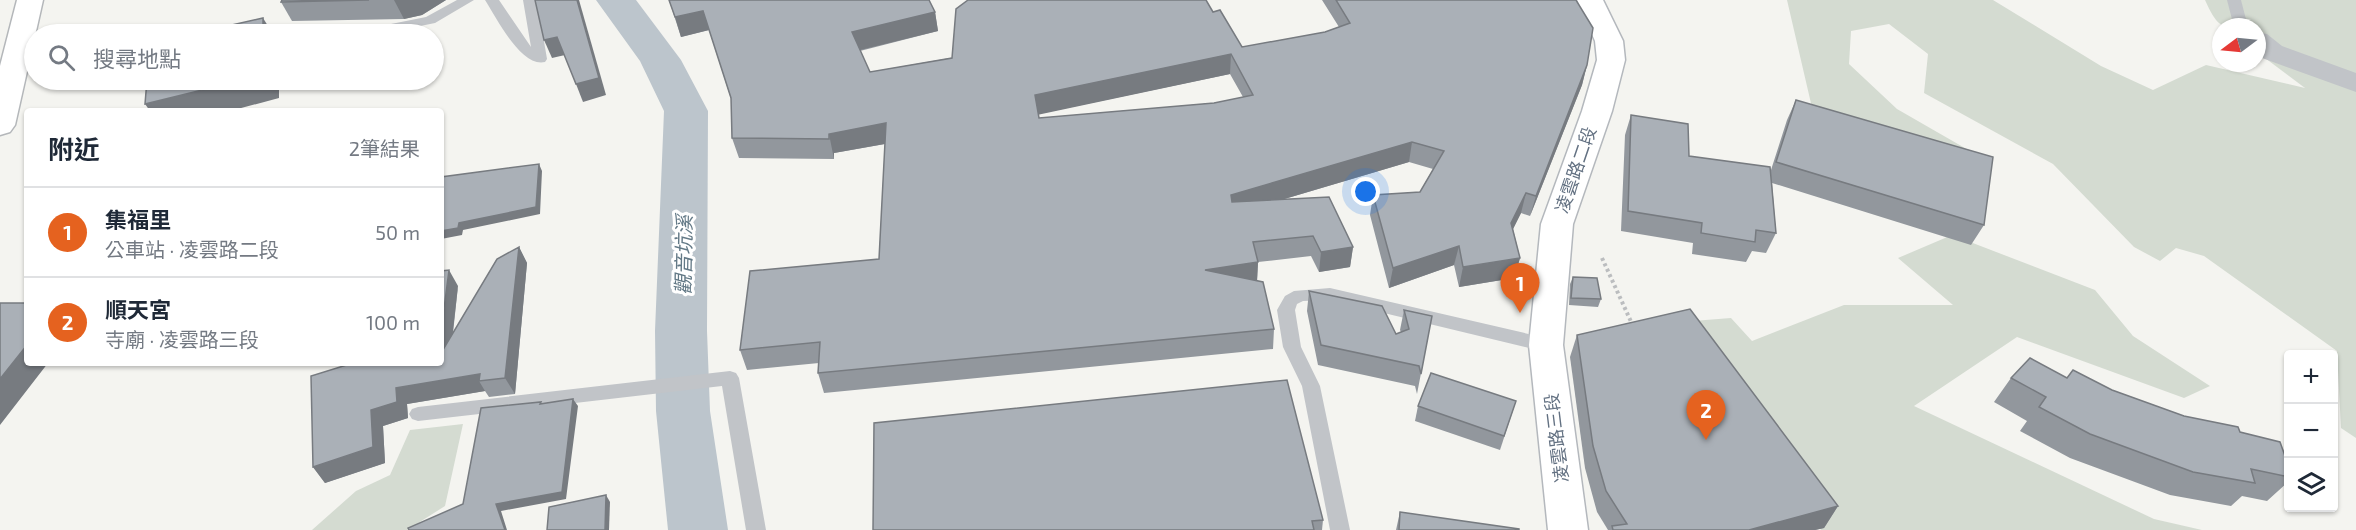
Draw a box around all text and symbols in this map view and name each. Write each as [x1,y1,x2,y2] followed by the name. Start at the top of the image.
[2212,18,2266,72] north arrow
[24,24,444,90] search box
[45,41,78,74] icon: search
[93,45,181,71] text: 搜尋地點
[1550,124,1600,216] street label: 凌雲路二段
[48,133,100,164] text: 附近
[349,136,420,160] text: 2筆結果
[1351,177,1380,206] your location
[105,206,171,232] text: 集福里
[670,212,696,295] water label: 觀音坑溪
[63,220,72,244] text: 1
[375,220,420,244] text: 50 m
[105,237,279,261] text: 公車站 · 凌雲路二段
[1500,264,1540,313] pin: 1
[105,296,171,322] text: 順天宮
[62,310,73,334] text: 2
[366,310,420,334] text: 100 m
[105,327,259,351] text: 寺廟 · 凌雲路三段
[2284,350,2338,512] map controls
[2284,350,2338,404] button: +
[1686,390,1726,440] pin: 2
[1540,392,1572,484] street label: 凌雲路三段
[2284,404,2338,458] button: −
[2284,458,2338,512] button: layers

